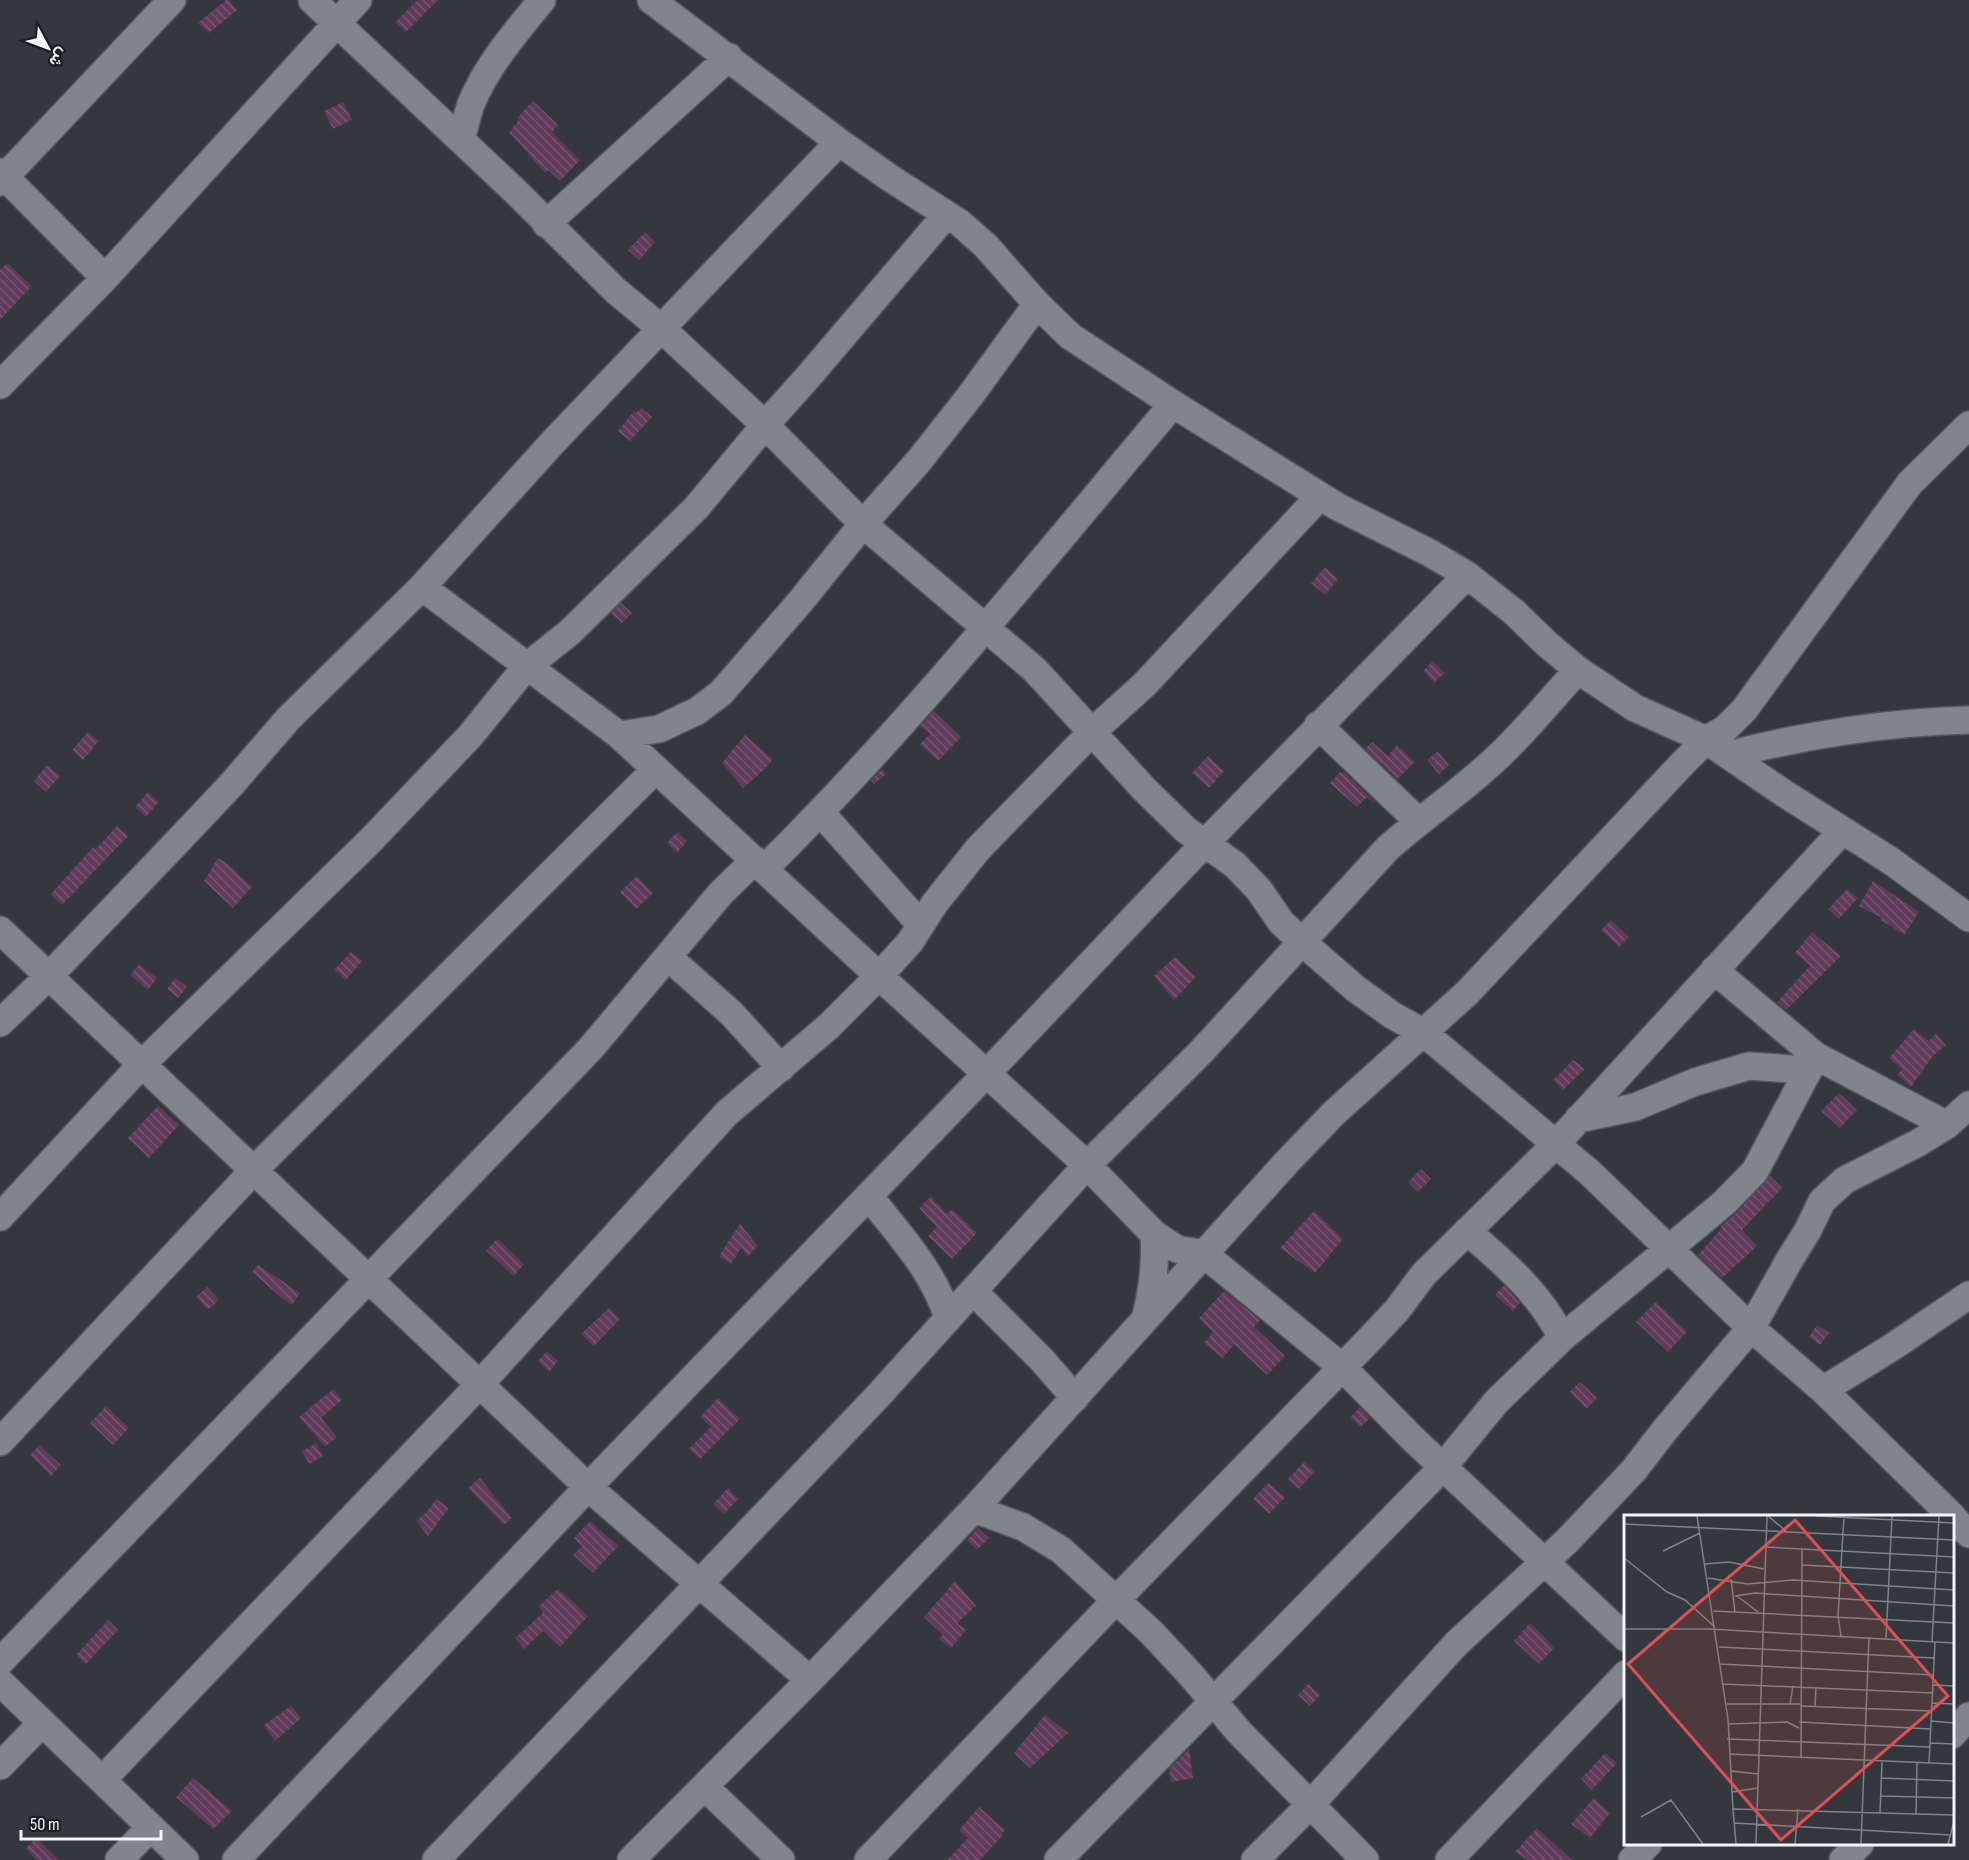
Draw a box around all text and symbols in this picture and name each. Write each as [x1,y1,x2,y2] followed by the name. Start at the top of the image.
[18,18,78,78] north arrow
[45,43,72,70] text: ش
[1624,1515,1954,1845] inset map
[21,1803,160,1841] scale bar
[30,1814,60,1835] text: 50 m

